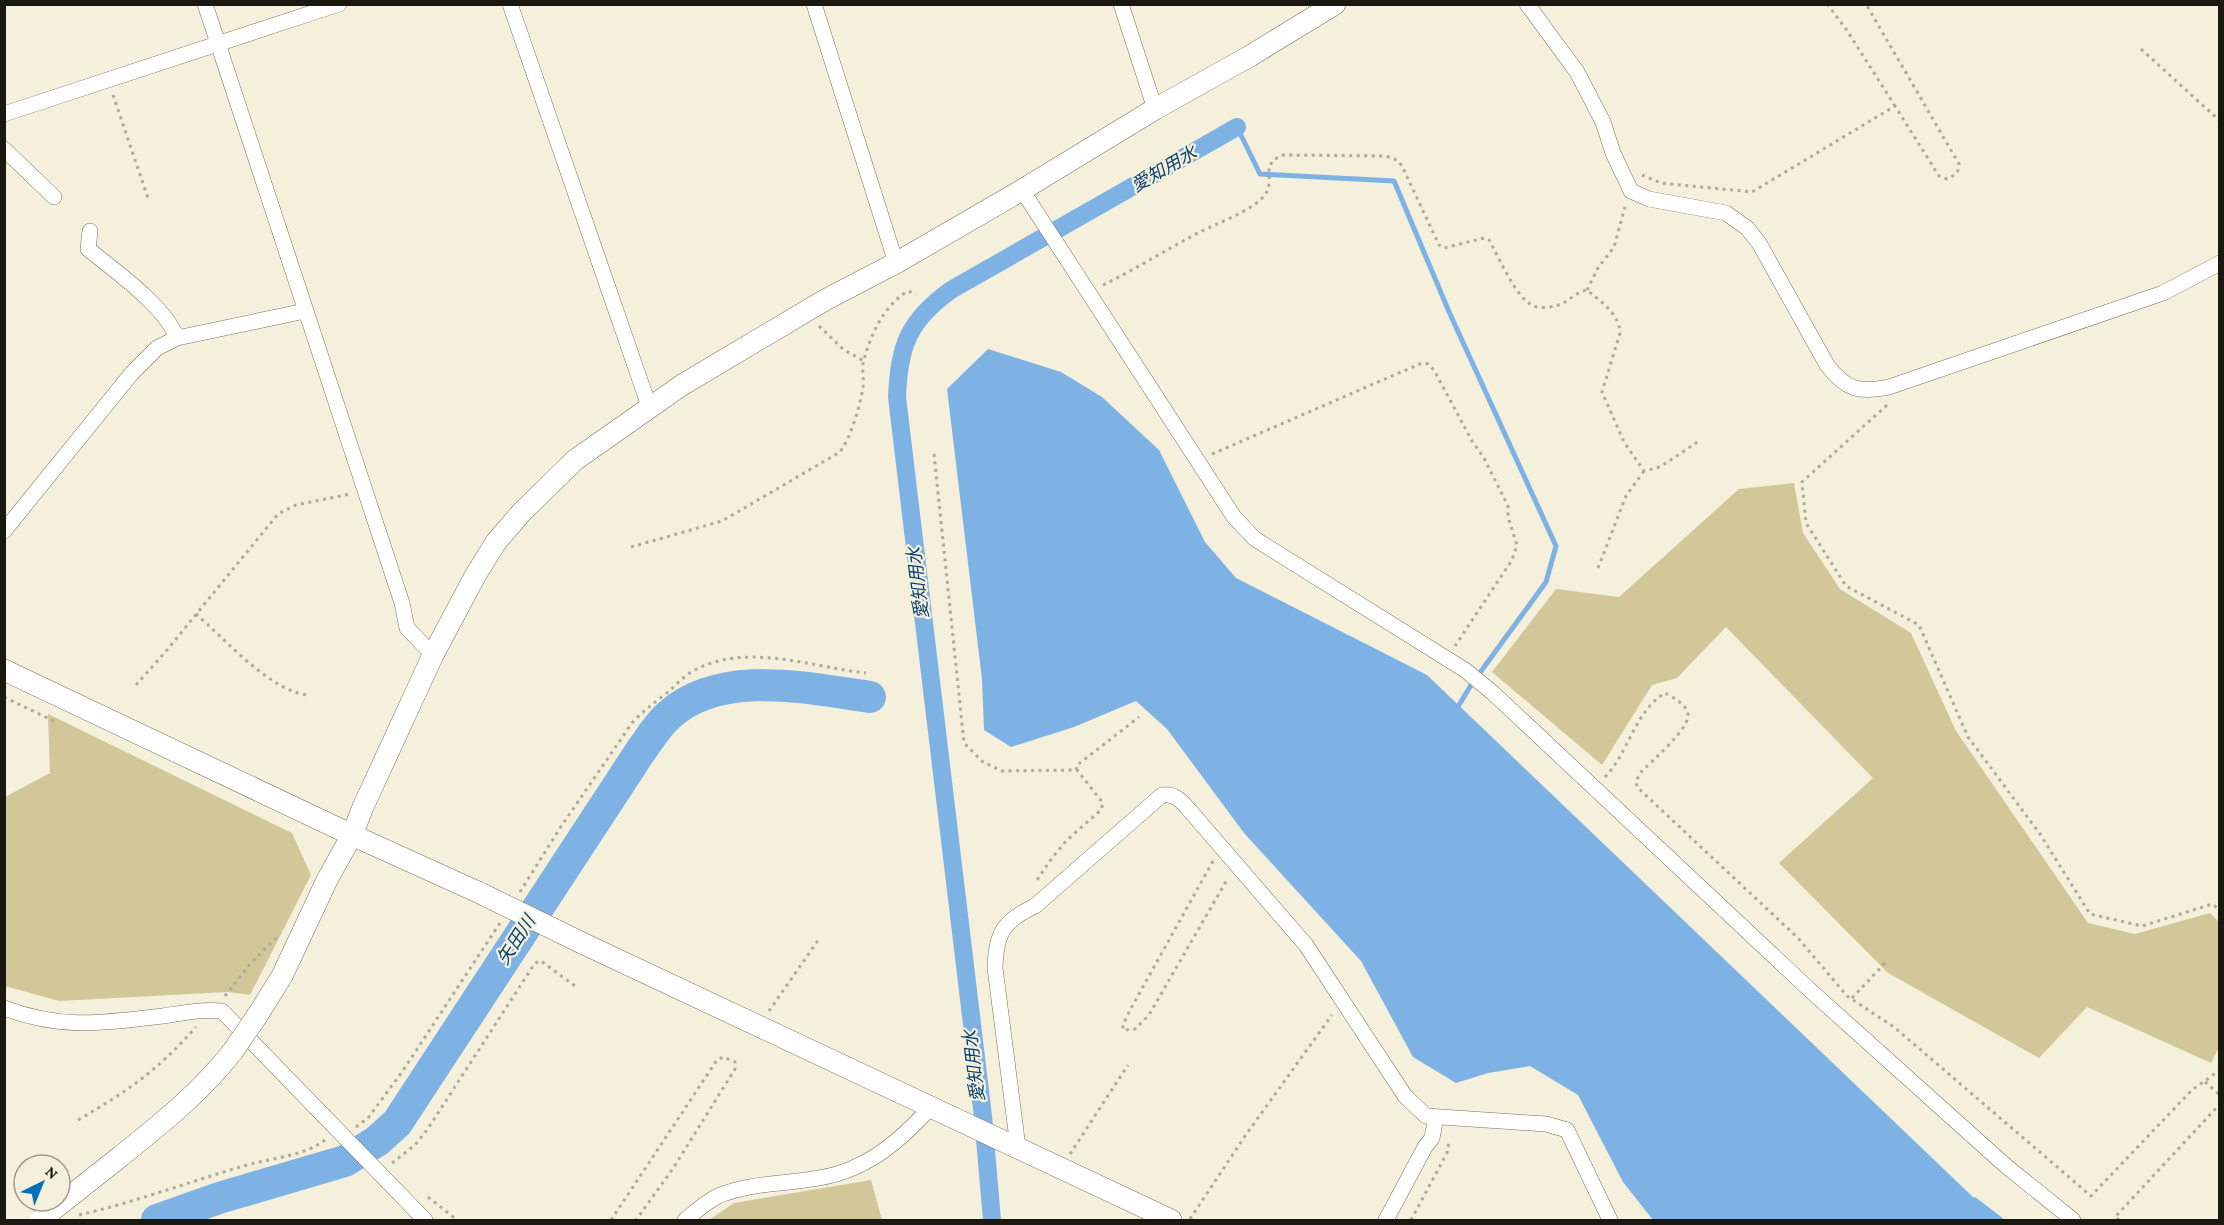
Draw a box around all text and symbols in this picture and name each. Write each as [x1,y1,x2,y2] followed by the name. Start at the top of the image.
[1128,141,1202,196] water label: 愛知用水
[903,544,932,620] water label: 愛知用水
[493,910,540,968] water label: 矢田川
[959,1027,988,1103] water label: 愛知用水
[12,1153,72,1213] north arrow
[42,1162,62,1182] text: N

